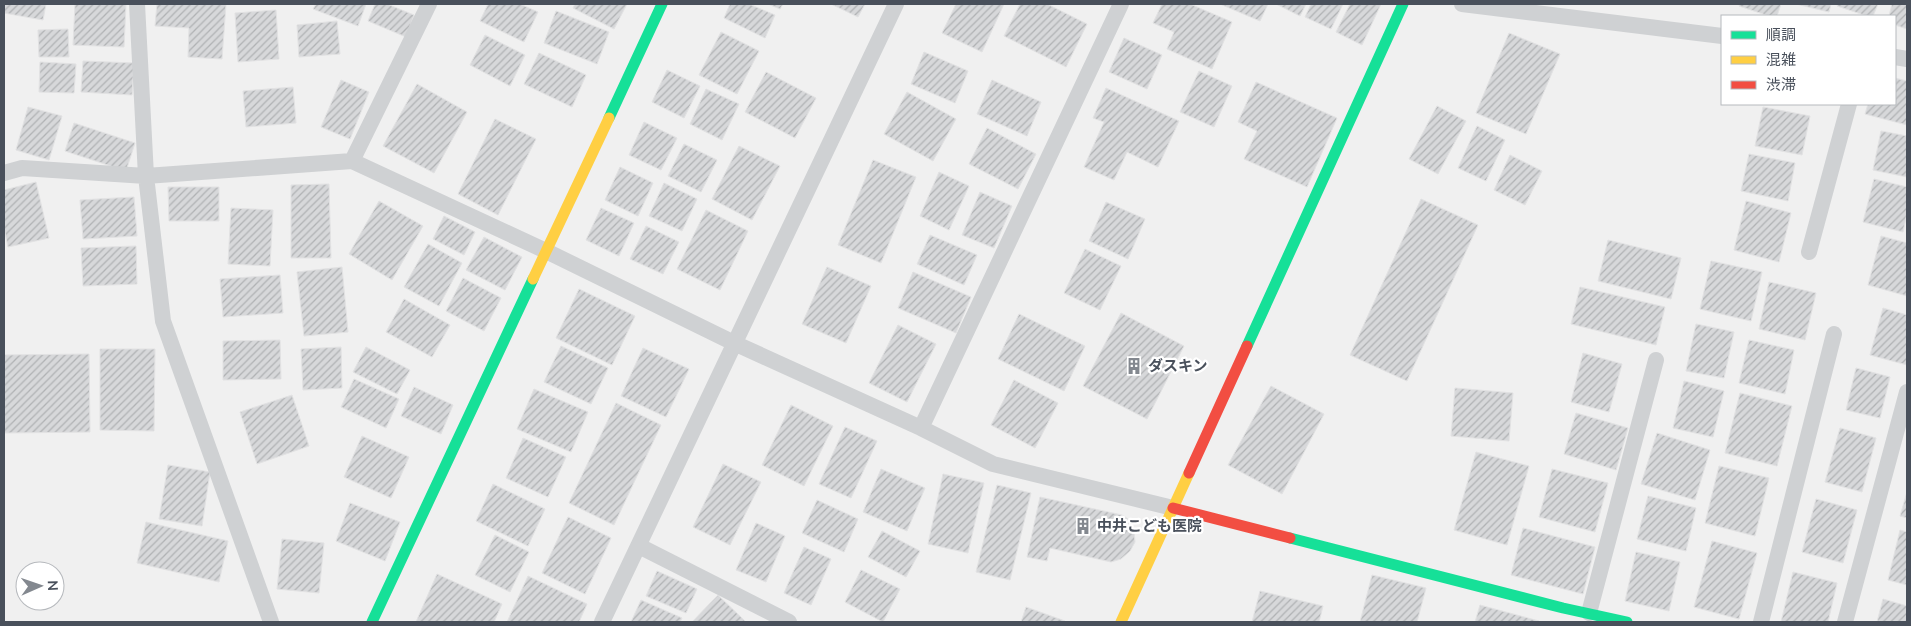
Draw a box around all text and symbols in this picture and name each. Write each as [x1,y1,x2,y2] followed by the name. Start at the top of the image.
[1721,15,1896,105] legend
[1766,25,1796,45] text: 順調
[1766,50,1796,70] text: 混雑
[1766,75,1796,95] text: 渋滞
[1124,356,1144,376] building icon: ダスキン
[1148,356,1208,376] place label: ダスキン
[1073,516,1093,536] building icon: 中井こども医院
[1097,516,1202,536] place label: 中井こども医院
[15,561,65,611] north arrow
[43,580,62,591] text: N

